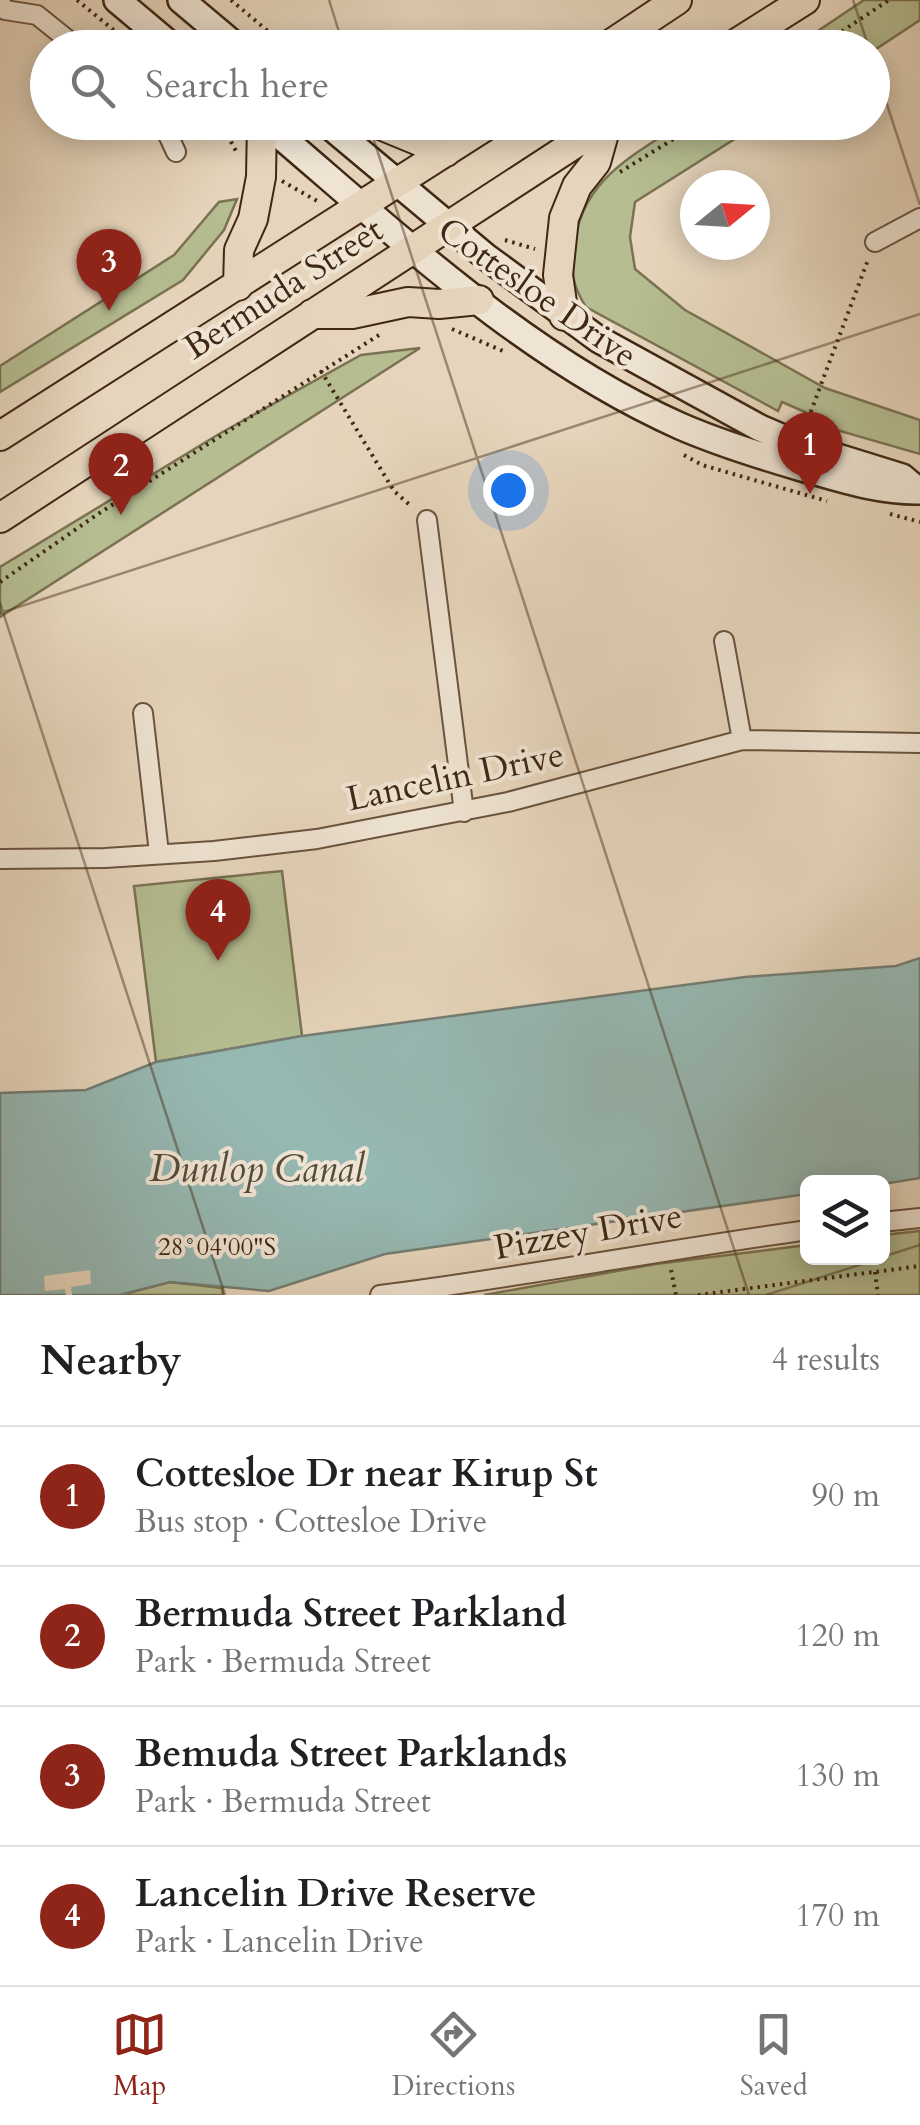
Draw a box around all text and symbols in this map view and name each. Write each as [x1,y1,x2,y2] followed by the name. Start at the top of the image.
[30,30,890,140] search box
[65,58,120,113] icon: search
[145,59,329,111] text: Search here
[680,170,770,260] north arrow
[175,206,392,371] street label: Bermuda Street
[428,206,647,379] street label: Cottesloe Drive
[76,228,142,311] pin: 3
[778,412,842,494] pin: 1
[88,432,154,515] pin: 2
[483,465,534,516] your location
[342,731,568,823] street label: Lancelin Drive
[186,878,250,961] pin: 4
[150,1143,366,1195] water label: Dunlop Canal
[800,1175,890,1265] map controls
[800,1175,890,1265] button: layers
[490,1192,686,1272] street label: Pizzey Drive
[158,1230,276,1264] text: 28°04'00"S
[40,1332,182,1389] text: Nearby
[772,1338,880,1382] text: 4 results
[135,1448,598,1500] text: Cottesloe Dr near Kirup St
[64,1474,81,1518] text: 1
[812,1474,880,1518] text: 90 m
[135,1500,487,1544] text: Bus stop · Cottesloe Drive
[135,1588,567,1640] text: Bermuda Street Parkland
[64,1614,81,1658] text: 2
[795,1614,880,1658] text: 120 m
[135,1640,431,1684] text: Park · Bermuda Street
[135,1728,567,1780] text: Bemuda Street Parklands
[64,1754,81,1798] text: 3
[795,1754,880,1798] text: 130 m
[135,1780,431,1824] text: Park · Bermuda Street
[135,1868,536,1920] text: Lancelin Drive Reserve
[64,1894,81,1938] text: 4
[795,1894,880,1938] text: 170 m
[135,1920,424,1964] text: Park · Lancelin Drive
[112,2007,167,2105] tab: Map
[392,2007,515,2105] tab: Directions
[740,2007,808,2105] tab: Saved

